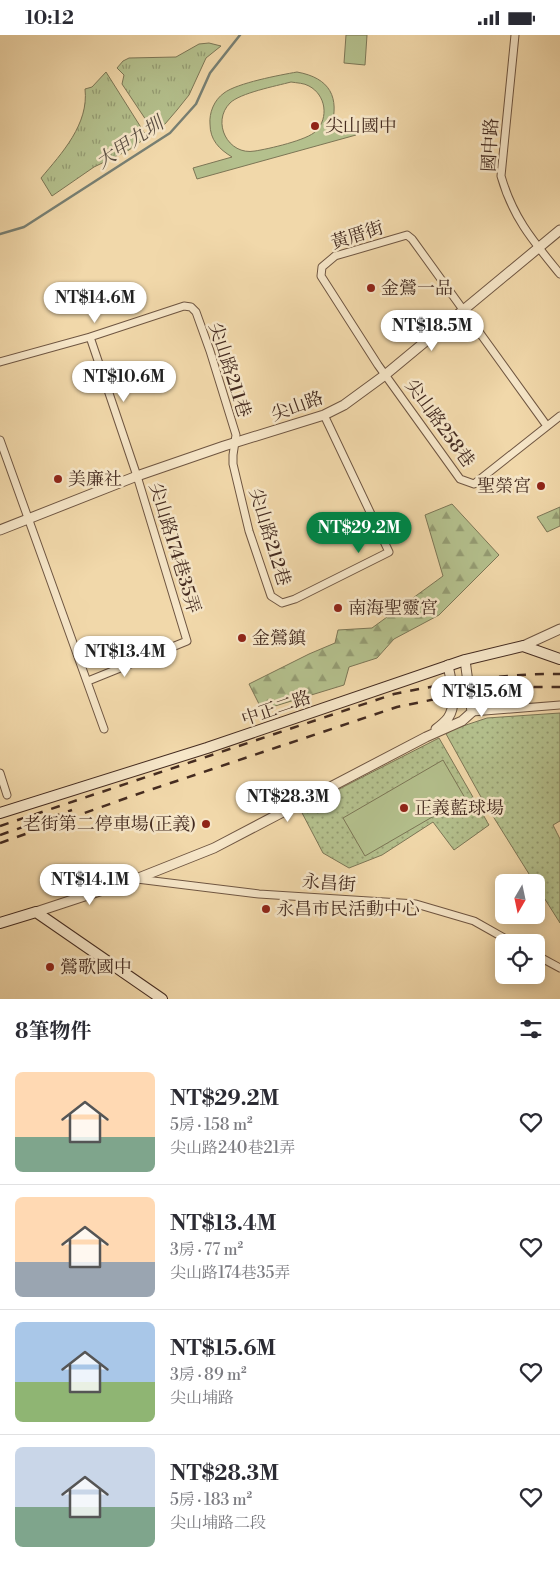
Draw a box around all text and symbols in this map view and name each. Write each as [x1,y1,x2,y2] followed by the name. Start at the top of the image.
[25,6,74,30] text: 10:12
[91,110,170,174] water label: 大甲九圳
[325,115,397,138] place label: 尖山國中
[478,117,503,173] street label: 國中路
[309,120,321,132] marker: 尖山國中
[328,216,386,255] street label: 黃厝街
[381,277,453,300] place label: 金鶯一品
[43,281,147,324] pin: NT$14.6M
[365,282,377,294] marker: 金鶯一品
[55,288,135,308] text: NT$14.6M
[380,309,484,352] pin: NT$18.5M
[392,316,472,336] text: NT$18.5M
[203,320,256,421] street label: 尖山路211巷
[72,361,176,403] pin: NT$10.6M
[83,367,165,387] text: NT$10.6M
[400,375,479,472] street label: 尖山路258巷
[268,386,326,427] street label: 尖山路
[68,468,122,491] place label: 美廉社
[52,473,64,485] marker: 美廉社
[477,475,531,498] place label: 聖榮宮
[144,480,205,616] street label: 尖山路174巷35弄
[535,480,547,492] marker: 聖榮宮
[244,486,295,589] street label: 尖山路212巷
[307,511,411,554] pin: NT$29.2M
[317,518,401,538] text: NT$29.2M
[348,597,438,620] place label: 南海聖靈宮
[332,602,344,614] marker: 南海聖靈宮
[252,627,306,650] place label: 金鶯鎮
[236,632,248,644] marker: 金鶯鎮
[73,635,177,678] pin: NT$13.4M
[85,642,166,662] text: NT$13.4M
[430,675,534,718] pin: NT$15.6M
[442,682,522,702] text: NT$15.6M
[238,686,314,731] street label: 中正二路
[236,781,340,823] pin: NT$28.3M
[247,787,329,807] text: NT$28.3M
[414,797,504,820] place label: 正義藍球場
[398,802,410,814] marker: 正義藍球場
[23,813,196,836] place label: 老街第二停車場(正義)
[200,818,212,830] marker: 老街第二停車場(正義)
[38,863,142,906] pin: NT$14.1M
[51,870,129,890] text: NT$14.1M
[301,870,357,897] street label: 永昌街
[495,874,545,924] north arrow
[495,874,545,984] map controls
[276,898,420,921] place label: 永昌市民活動中心
[260,903,272,915] marker: 永昌市民活動中心
[495,934,545,984] button: locate
[60,956,132,979] place label: 鶯歌國中
[44,961,56,973] marker: 鶯歌國中
[517,1015,545,1043] icon: filters
[15,1019,91,1045] text: 8筆物件
[170,1086,279,1112] text: NT$29.2M
[55,1092,115,1152] icon: home
[517,1108,545,1136] icon: heart
[170,1115,253,1135] text: 5房 · 158 m²
[170,1138,296,1158] text: 尖山路240巷21弄
[170,1211,276,1237] text: NT$13.4M
[55,1217,115,1277] icon: home
[517,1233,545,1261] icon: heart
[170,1240,243,1260] text: 3房 · 77 m²
[170,1263,290,1283] text: 尖山路174巷35弄
[170,1336,276,1362] text: NT$15.6M
[55,1342,115,1402] icon: home
[517,1358,545,1386] icon: heart
[170,1365,247,1385] text: 3房 · 89 m²
[170,1388,234,1408] text: 尖山埔路
[170,1461,279,1487] text: NT$28.3M
[55,1467,115,1527] icon: home
[517,1483,545,1511] icon: heart
[170,1490,252,1510] text: 5房 · 183 m²
[170,1513,266,1533] text: 尖山埔路二段

